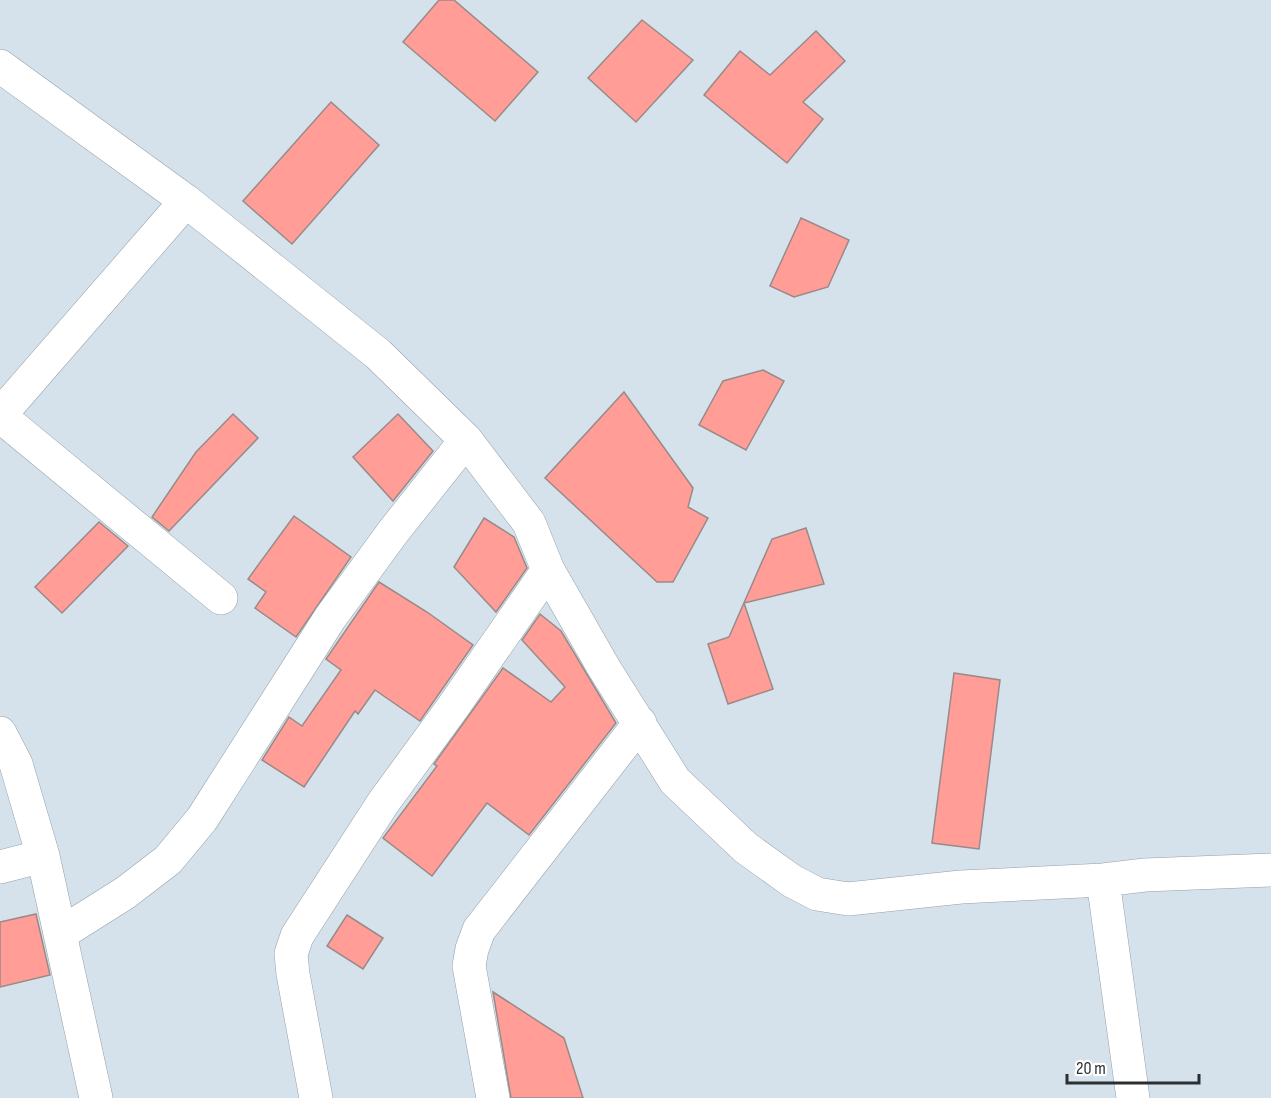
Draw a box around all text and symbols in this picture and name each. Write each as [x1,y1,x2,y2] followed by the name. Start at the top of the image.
[1067,1047,1199,1085] scale bar
[1076,1058,1106,1079] text: 20 m

